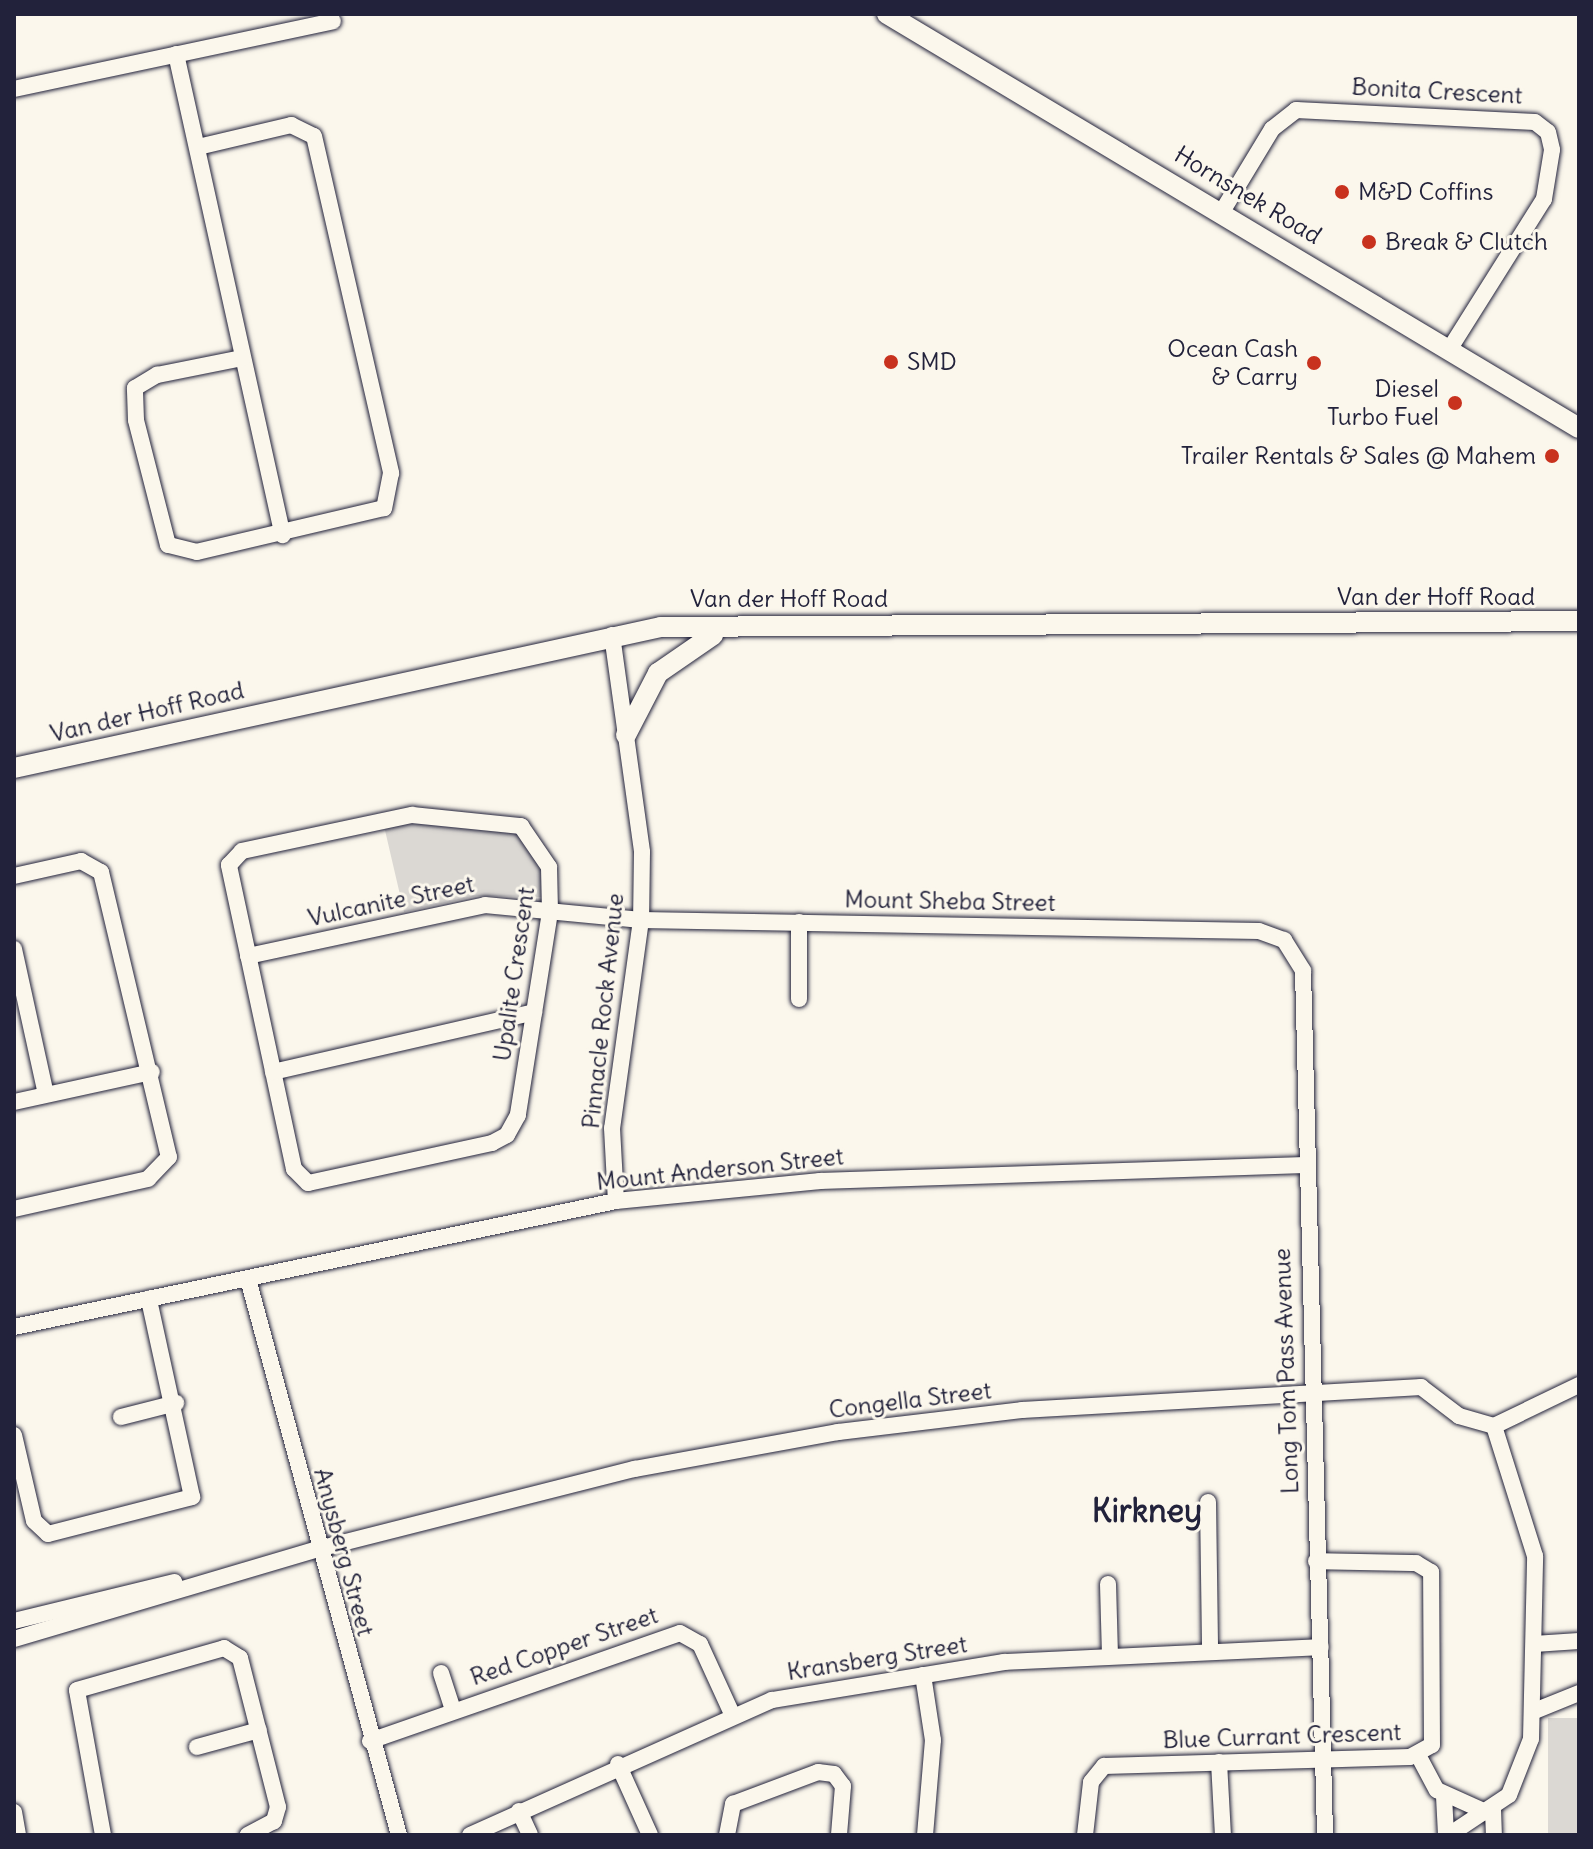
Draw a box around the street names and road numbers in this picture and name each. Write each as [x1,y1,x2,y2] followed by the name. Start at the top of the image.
[1351,72,1523,110] street label: Bonita Crescent
[1169,140,1327,250] street label: Hornsnek Road
[1337,583,1535,611] street label: Van der Hoff Road
[690,585,888,613] street label: Van der Hoff Road
[47,676,247,748] street label: Van der Hoff Road
[305,869,477,933] street label: Vulcanite Street
[488,885,540,1063] street label: Upalite Crescent
[844,885,1056,917] street label: Mount Sheba Street
[576,892,630,1130] street label: Pinnacle Rock Avenue
[595,1142,845,1196] street label: Mount Anderson Street
[1267,1248,1305,1494] street label: Long Tom Pass Avenue
[827,1376,993,1424] street label: Congella Street
[308,1465,380,1639] street label: Anysberg Street
[466,1600,662,1692] street label: Red Copper Street
[785,1630,969,1686] street label: Kransberg Street
[1162,1717,1402,1755] street label: Blue Currant Crescent

